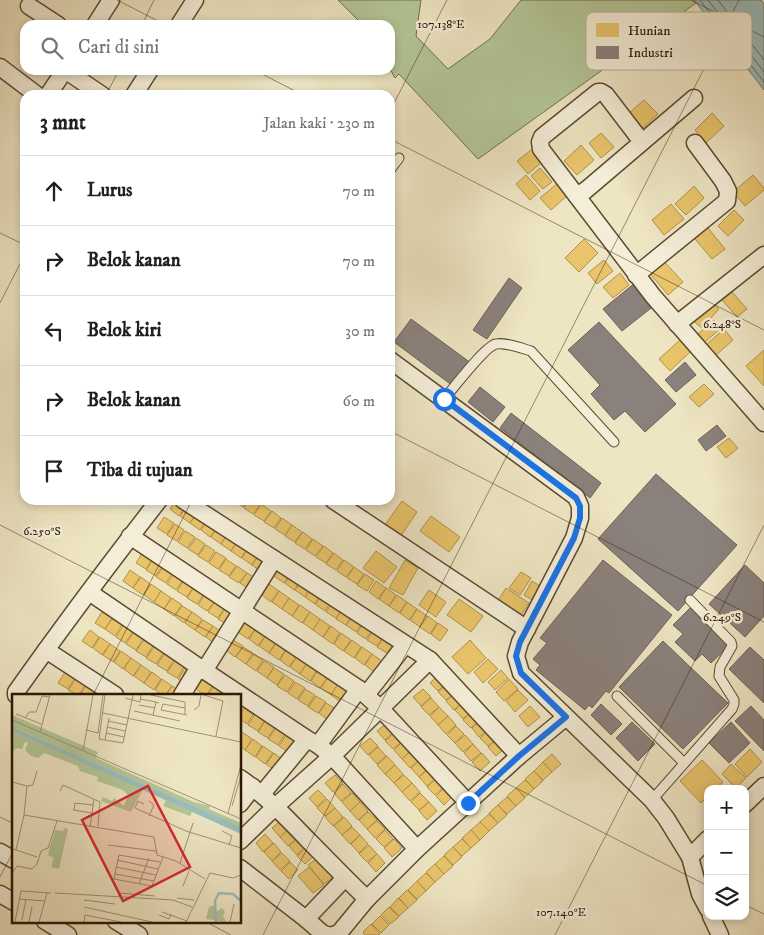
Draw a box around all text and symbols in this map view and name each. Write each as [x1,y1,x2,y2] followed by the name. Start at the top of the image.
[586,12,752,70] legend
[417,17,465,32] text: 107.138°E
[20,20,395,75] search box
[628,22,671,40] text: Hunian
[38,34,66,62] icon: search
[78,36,159,59] text: Cari di sini
[628,44,673,62] text: Industri
[40,110,86,136] text: 3 mnt
[263,113,375,133] text: Jalan kaki · 230 m
[40,177,68,205] icon: ahead
[87,179,132,202] text: Lurus
[343,181,375,201] text: 70 m
[40,247,68,275] icon: right
[87,249,181,272] text: Belok kanan
[343,251,375,271] text: 70 m
[40,317,68,345] icon: left
[703,317,741,332] text: 6.248°S
[87,319,161,342] text: Belok kiri
[345,321,375,341] text: 30 m
[40,387,68,415] icon: right
[433,388,456,411] route start
[87,389,181,412] text: Belok kanan
[343,391,375,411] text: 60 m
[40,457,68,485] icon: arrive
[87,459,193,482] text: Tiba di tujuan
[23,524,61,539] text: 6.250°S
[703,610,741,625] text: 6.249°S
[12,694,241,922] inset map
[704,785,749,920] map controls
[704,785,749,830] button: +
[457,792,480,815] route end
[704,830,749,875] button: −
[704,875,749,920] button: layers
[536,905,587,920] text: 107.140°E

